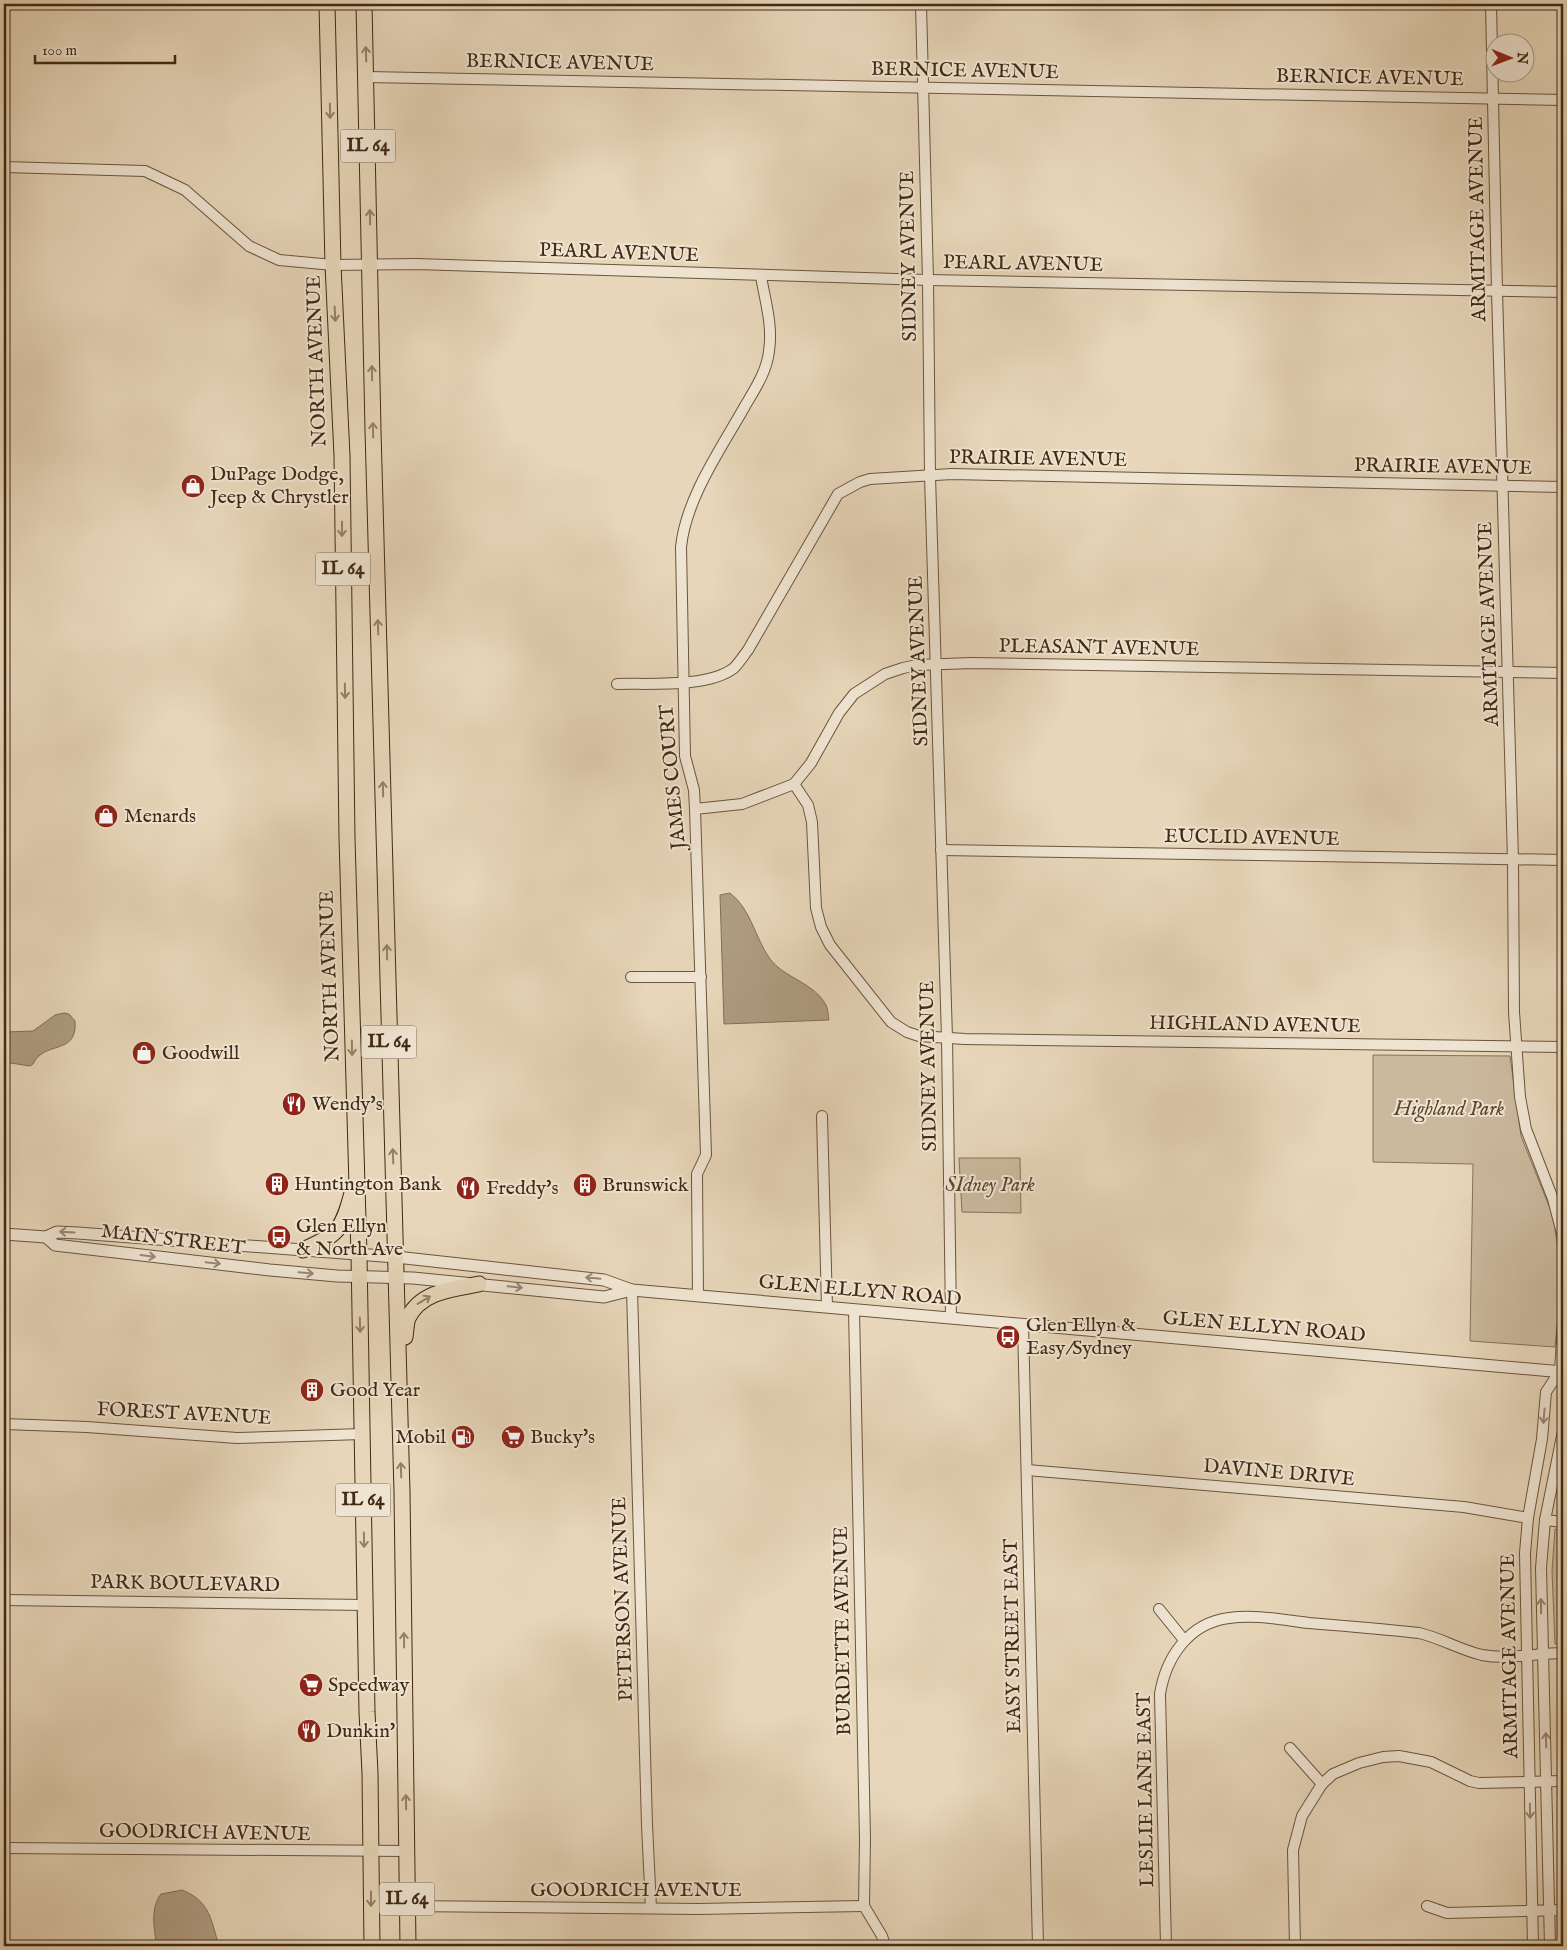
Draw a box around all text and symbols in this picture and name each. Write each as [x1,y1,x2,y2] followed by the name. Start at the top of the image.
[35,32,175,64] scale bar
[1484,32,1534,82] north arrow
[42,41,78,60] text: 100 m
[361,47,371,63] one-way arrow
[466,49,654,77] street label: BERNICE AVENUE
[1513,51,1531,64] text: N
[871,57,1059,85] street label: BERNICE AVENUE
[1276,64,1464,92] street label: BERNICE AVENUE
[326,103,335,119] one-way arrow
[1464,116,1492,323] street label: ARMITAGE AVENUE
[340,130,396,162] road number: IL 64
[895,170,923,342] street label: SIDNEY AVENUE
[365,209,374,225] one-way arrow
[538,238,700,268] street label: PEARL AVENUE
[943,250,1103,278] street label: PEARL AVENUE
[302,274,332,447] street label: NORTH AVENUE
[331,306,340,322] one-way arrow
[368,366,377,382] one-way arrow
[369,422,378,438] one-way arrow
[949,445,1128,473] street label: PRAIRIE AVENUE
[1354,453,1533,481] street label: PRAIRIE AVENUE
[208,462,349,510] place label: DuPage Dodge, Jeep & Chrystler
[180,473,206,499] shop icon: DuPage Dodge, Jeep & Chrystler
[337,520,347,537] one-way arrow
[1473,521,1505,728] street label: ARMITAGE AVENUE
[316,552,370,586] road number: IL 64
[904,575,934,747] street label: SIDNEY AVENUE
[374,619,383,635] one-way arrow
[998,634,1200,662] street label: PLEASANT AVENUE
[340,683,349,699] one-way arrow
[654,703,692,853] street label: JAMES COURT
[378,782,387,798] one-way arrow
[93,803,119,829] shop icon: Menards
[124,804,196,829] place label: Menards
[1164,824,1340,852] street label: EUCLID AVENUE
[315,889,345,1062] street label: NORTH AVENUE
[382,944,392,960] one-way arrow
[915,980,943,1152] street label: SIDNEY AVENUE
[1149,1011,1361,1039] street label: HIGHLAND AVENUE
[362,1026,416,1058] road number: IL 64
[131,1040,157,1066] shop icon: Goodwill
[348,1040,357,1056] one-way arrow
[162,1041,240,1066] place label: Goodwill
[281,1091,307,1117] restaurant icon: Wendy's
[312,1092,383,1117] place label: Wendy's
[1393,1097,1504,1123] park label: Highland Park
[388,1148,397,1164] one-way arrow
[264,1171,290,1197] building icon: Huntington Bank
[294,1172,442,1197] place label: Huntington Bank
[572,1172,598,1198] building icon: Brunswick
[602,1173,689,1198] place label: Brunswick
[945,1173,1035,1198] park label: SIdney Park
[455,1175,481,1201] restaurant icon: Freddy's
[486,1176,558,1201] place label: Freddy's
[296,1214,403,1262] place label: Glen Ellyn & North Ave
[100,1219,247,1261] street label: MAIN STREET
[266,1224,292,1250] bus stop icon: Glen Ellyn & North Ave
[60,1228,76,1237] one-way arrow
[139,1251,155,1261] one-way arrow
[205,1258,221,1268] one-way arrow
[298,1268,314,1278] one-way arrow
[758,1270,962,1312] street label: GLEN ELLYN ROAD
[585,1273,601,1283] one-way arrow
[506,1282,522,1292] one-way arrow
[417,1294,431,1304] one-way arrow
[1162,1306,1366,1348] street label: GLEN ELLYN ROAD
[1026,1313,1136,1361] place label: Glen Ellyn & Easy/Sydney
[355,1317,365,1333] one-way arrow
[995,1324,1021,1350] bus stop icon: Glen Ellyn & Easy/Sydney
[299,1377,325,1403] building icon: Good Year
[330,1378,421,1403] place label: Good Year
[96,1397,272,1431] street label: FOREST AVENUE
[1539,1408,1549,1424] one-way arrow
[450,1424,476,1450] fuel station icon: Mobil
[500,1424,526,1450] supermarket icon: Bucky's
[395,1425,447,1450] place label: Mobil
[530,1425,595,1450] place label: Bucky's
[1202,1454,1356,1492] street label: DAVINE DRIVE
[396,1463,406,1479] one-way arrow
[336,1484,390,1516] road number: IL 64
[607,1496,639,1702] street label: PETERSON AVENUE
[829,1526,857,1736] street label: BURDETTE AVENUE
[359,1532,369,1548] one-way arrow
[999,1538,1027,1733] street label: EASY STREET EAST
[1496,1553,1524,1760] street label: ARMITAGE AVENUE
[90,1570,280,1598] street label: PARK BOULEVARD
[1537,1598,1546,1614] one-way arrow
[399,1632,409,1648] one-way arrow
[298,1672,324,1698] supermarket icon: Speedway
[328,1673,410,1698] place label: Speedway
[1132,1692,1160,1888] street label: LESLIE LANE EAST
[296,1718,322,1744] restaurant icon: Dunkin'
[326,1719,395,1744] place label: Dunkin'
[1541,1732,1550,1748] one-way arrow
[401,1795,411,1811] one-way arrow
[1525,1803,1535,1819] one-way arrow
[99,1819,311,1847] street label: GOODRICH AVENUE
[530,1878,742,1903] street label: GOODRICH AVENUE
[380,1882,434,1916] road number: IL 64
[366,1890,376,1907] one-way arrow

